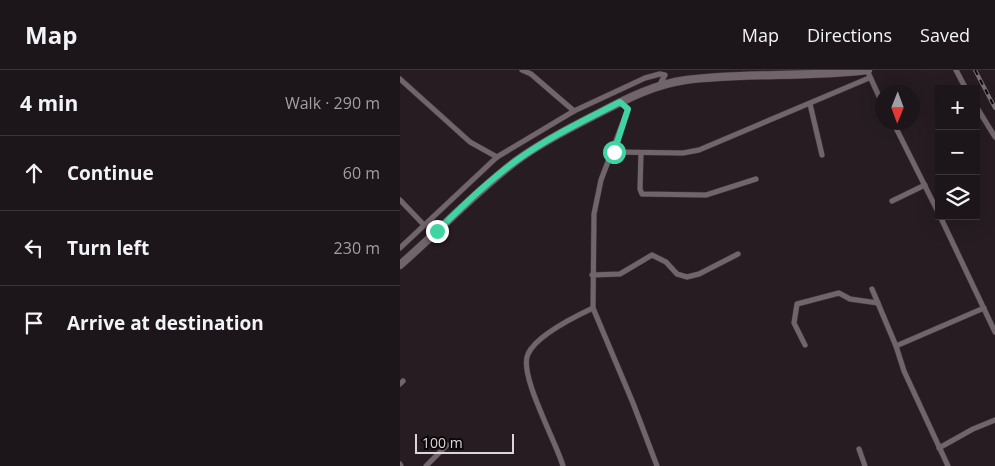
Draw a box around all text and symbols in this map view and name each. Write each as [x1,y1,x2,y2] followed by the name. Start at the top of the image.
[25,18,77,51] text: Map
[742,23,779,47] text: Map
[807,23,892,47] text: Directions
[920,23,970,47] text: Saved
[875,85,920,130] north arrow
[935,85,980,220] map controls
[935,85,980,130] button: +
[20,89,78,117] text: 4 min
[285,92,380,114] text: Walk · 290 m
[935,130,980,175] button: −
[603,141,626,164] route start
[20,159,48,187] icon: ahead
[67,160,154,186] text: Continue
[343,162,380,184] text: 60 m
[935,175,980,220] button: layers
[426,220,449,243] route end
[20,234,48,262] icon: left
[67,235,149,261] text: Turn left
[334,237,380,259] text: 230 m
[20,309,48,337] icon: arrive
[67,310,264,336] text: Arrive at destination
[415,431,514,454] scale bar
[422,433,463,452] text: 100 m

